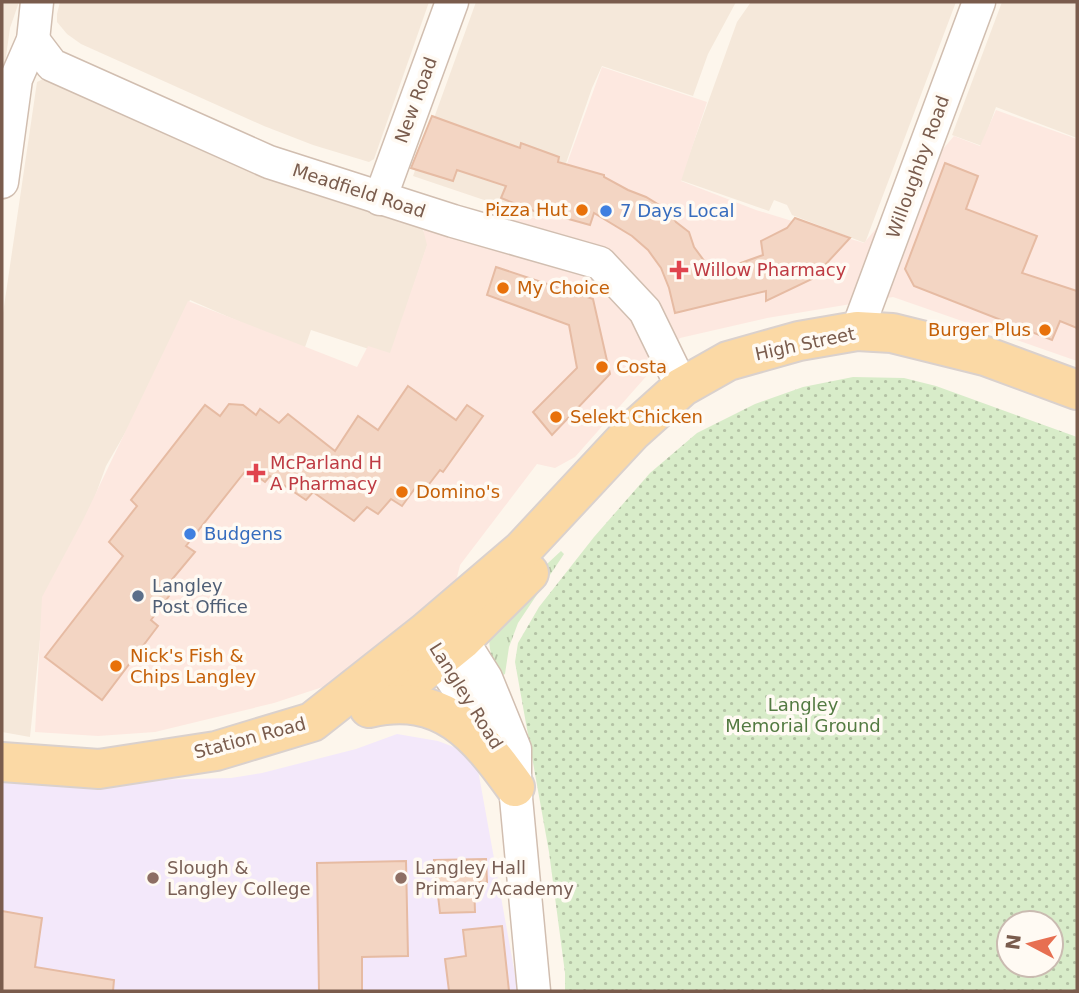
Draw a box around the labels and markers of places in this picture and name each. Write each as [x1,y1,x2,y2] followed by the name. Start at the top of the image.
[485,199,568,220] place label: Pizza Hut
[620,200,734,221] place label: 7 Days Local
[574,202,590,218] marker: Pizza Hut
[598,203,614,219] marker: 7 Days Local
[693,259,847,280] place label: Willow Pharmacy
[671,262,687,278] marker: Willow Pharmacy
[517,277,610,298] place label: My Choice
[495,280,511,296] marker: My Choice
[928,319,1031,340] place label: Burger Plus
[1037,322,1053,338] marker: Burger Plus
[616,356,667,377] place label: Costa
[594,359,610,375] marker: Costa
[570,406,703,427] place label: Selekt Chicken
[548,409,564,425] marker: Selekt Chicken
[270,452,382,494] place label: McParland H A Pharmacy
[248,465,264,481] marker: McParland H A Pharmacy
[416,481,500,502] place label: Domino's
[394,484,410,500] marker: Domino's
[204,523,282,544] place label: Budgens
[182,526,198,542] marker: Budgens
[152,575,248,617] place label: Langley Post Office
[130,588,146,604] marker: Langley Post Office
[130,645,256,687] place label: Nick's Fish & Chips Langley
[108,658,124,674] marker: Nick's Fish & Chips Langley
[167,857,311,899] place label: Slough & Langley College
[415,857,574,899] place label: Langley Hall Primary Academy
[145,870,161,886] marker: Slough & Langley College
[393,870,409,886] marker: Langley Hall Primary Academy

